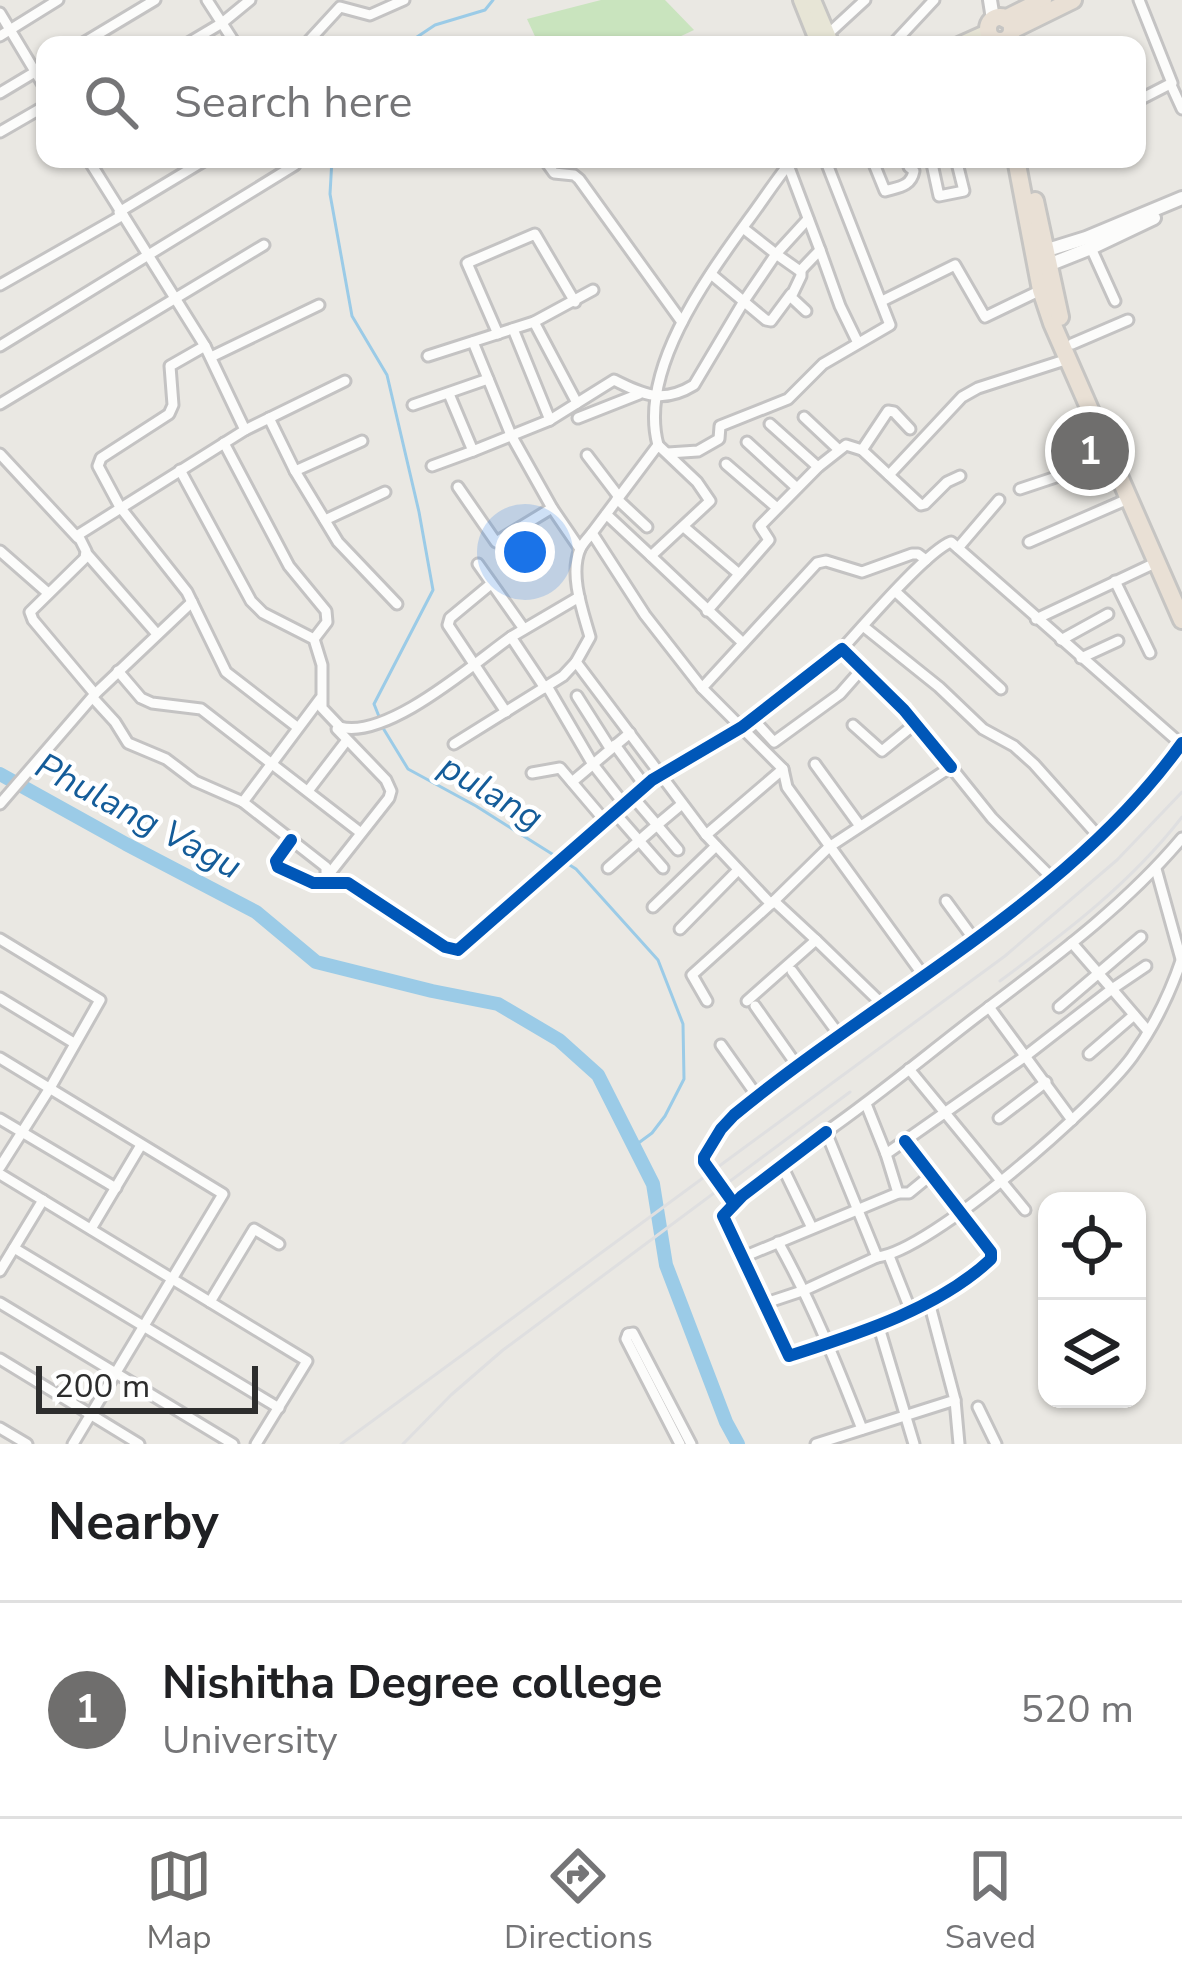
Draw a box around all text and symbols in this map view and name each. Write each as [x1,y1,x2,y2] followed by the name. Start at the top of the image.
[36,36,1146,168] search box
[78,69,144,135] icon: search
[174,72,413,133] text: Search here
[1051,406,1129,496] pin: 1
[495,522,555,582] your location
[27,741,250,891] water label: Phulang Vagu
[430,742,552,842] water label: pulang
[1038,1192,1146,1408] map controls
[1038,1192,1146,1300] button: locate
[1038,1300,1146,1408] button: layers
[36,1360,258,1413] scale bar
[54,1364,150,1409] text: 200 m
[48,1487,219,1557] text: Nearby
[162,1653,663,1714] text: Nishitha Degree college
[75,1683,99,1736] text: 1
[1020,1683,1134,1736] text: 520 m
[162,1714,338,1767] text: University
[146,1843,212,1960] tab: Map
[504,1843,653,1960] tab: Directions
[945,1843,1036,1960] tab: Saved

